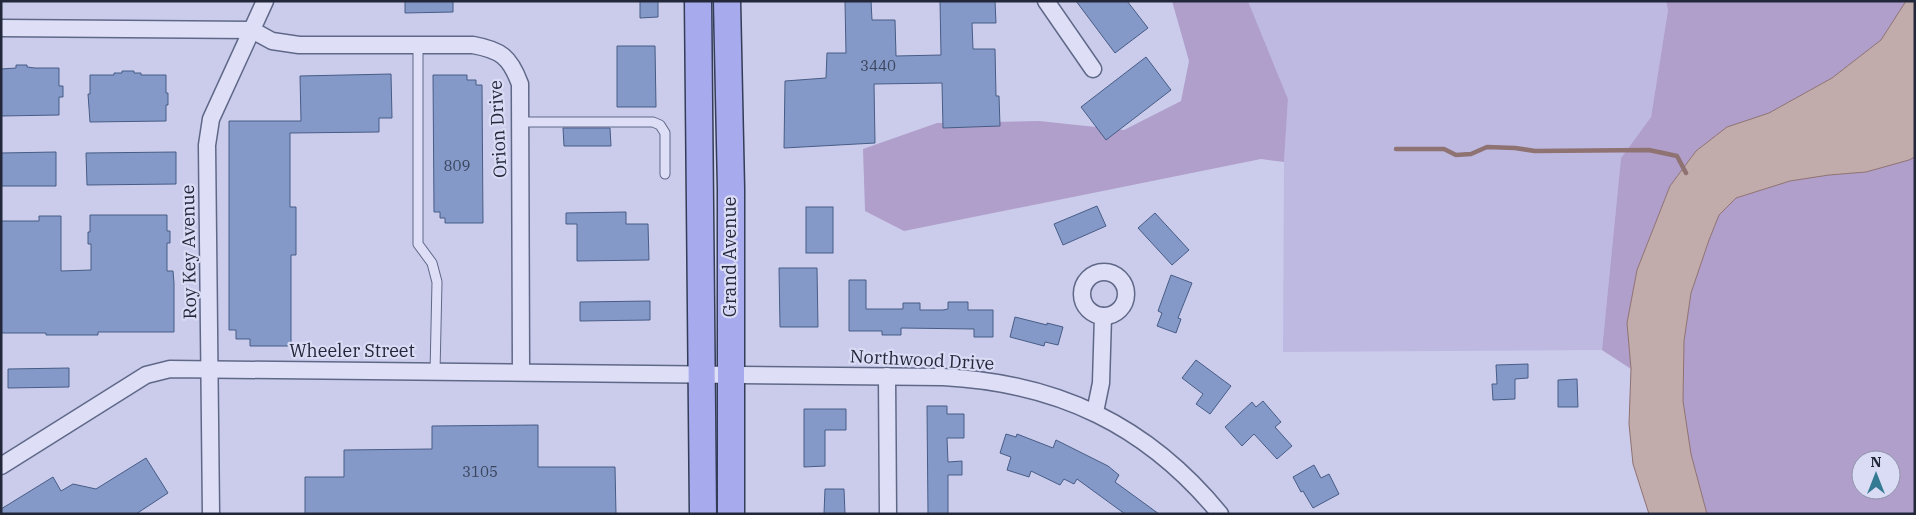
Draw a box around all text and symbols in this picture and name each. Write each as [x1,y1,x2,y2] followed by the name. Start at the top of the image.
[860,56,896,75] house number: 3440
[483,80,512,178] street label: Orion Drive
[443,156,471,175] house number: 809
[176,185,201,319] street label: Roy Key Avenue
[718,197,741,317] street label: Grand Avenue
[289,339,415,362] street label: Wheeler Street
[849,344,995,375] street label: Northwood Drive
[1851,450,1901,500] north arrow
[1870,453,1882,471] text: N
[462,462,498,481] house number: 3105

